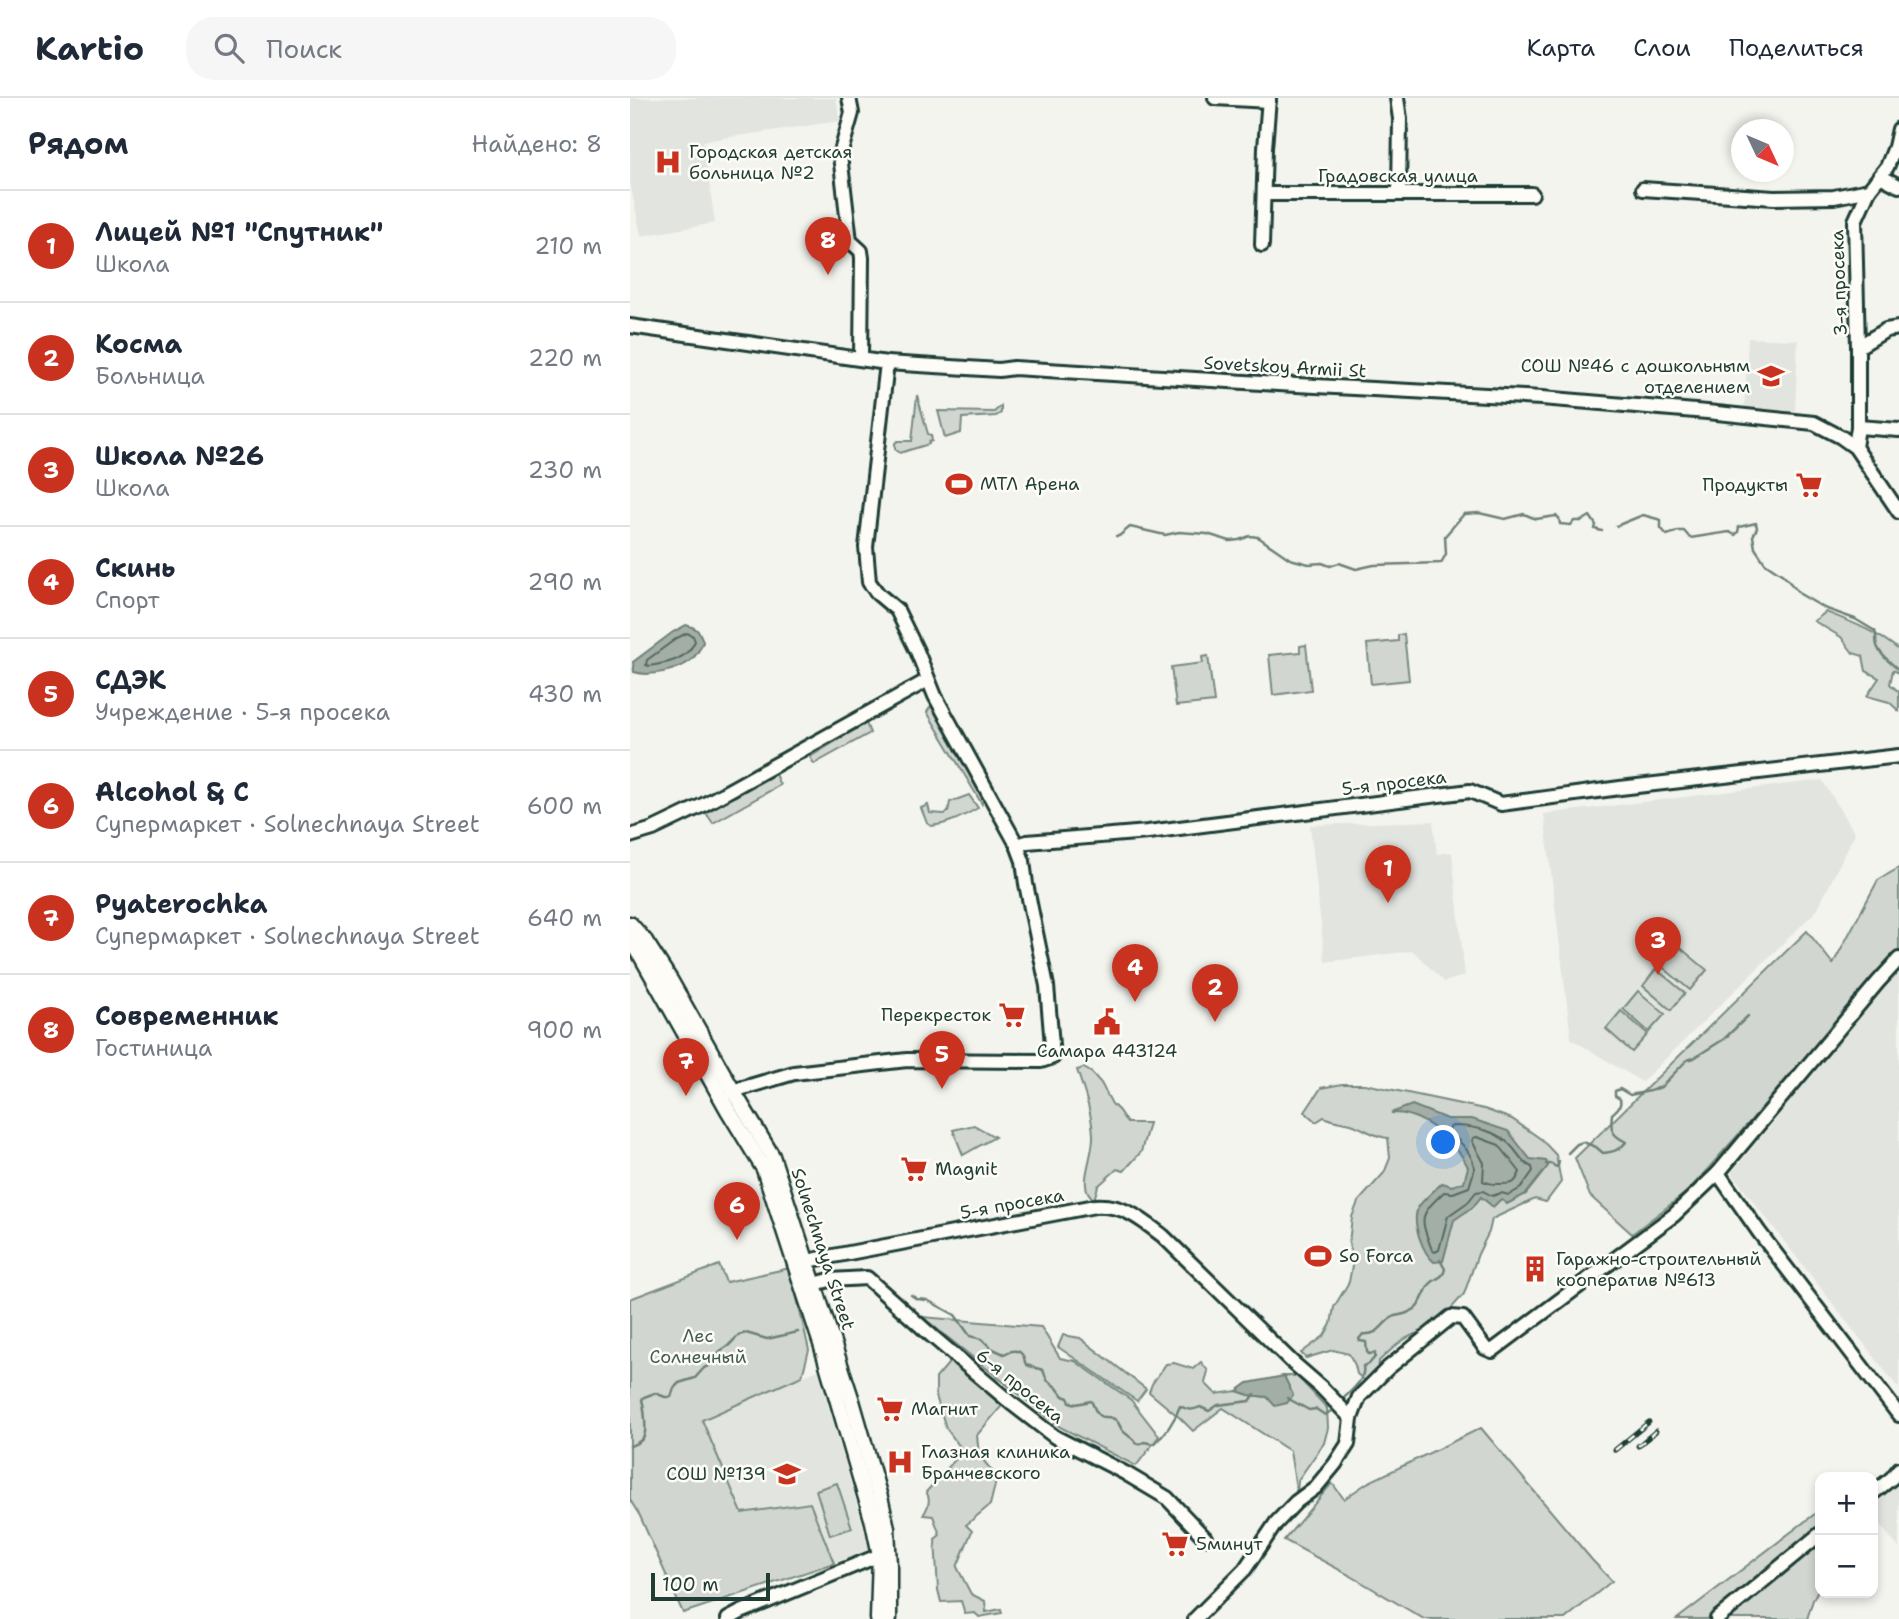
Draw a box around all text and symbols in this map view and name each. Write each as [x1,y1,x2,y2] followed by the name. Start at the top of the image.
[186,17,676,80] search box
[35,26,144,71] text: Kartio
[210,29,248,67] icon: search
[266,31,342,66] text: Поиск
[1527,32,1595,64] text: Карта
[1633,32,1691,64] text: Слои
[1729,32,1864,64] text: Поделиться
[1731,119,1794,182] north arrow
[28,123,128,164] text: Рядом
[472,129,602,159] text: Найдено: 8
[689,140,852,185] place label: Городская детская больница №2
[653,147,683,177] hospital icon: Городская детская больница №2
[1318,164,1478,188] street label: Градовская улица
[95,214,383,249] text: Лицей №1 "Спутник"
[805,217,851,275] pin: 8
[1825,229,1853,337] street label: 3-я просека
[46,231,56,261] text: 1
[534,231,602,261] text: 210 m
[95,249,170,279] text: Школа
[95,326,182,361] text: Косма
[43,343,59,373] text: 2
[528,343,602,373] text: 220 m
[1203,351,1367,383] street label: Sovetskoy Armii St
[1521,354,1750,399] place label: СОШ №46 с дошкольным отделением
[95,361,205,391] text: Больница
[1756,361,1786,391] school or university icon: СОШ №46 с дошкольным отделением
[95,438,264,473] text: Школа №26
[43,455,59,485] text: 3
[528,455,602,485] text: 230 m
[944,469,974,499] sports icon: МТЛ Арена
[1794,470,1824,500] supermarket icon: Продукты
[980,472,1080,496] place label: МТЛ Арена
[95,473,170,503] text: Школа
[1702,473,1788,497] place label: Продукты
[95,550,175,585] text: Скинь
[43,567,59,597] text: 4
[528,567,602,597] text: 290 m
[95,585,160,615] text: Спорт
[95,662,166,697] text: СДЭК
[44,679,58,709] text: 5
[528,679,602,709] text: 430 m
[95,697,390,727] text: Учреждение · 5-я просека
[1340,765,1448,801] street label: 5-я просека
[95,774,249,809] text: Alcohol & C
[43,791,59,821] text: 6
[527,791,602,821] text: 600 m
[95,809,480,839] text: Супермаркет · Solnechnaya Street
[1365,845,1411,903] pin: 1
[95,886,268,921] text: Pyaterochka
[43,903,59,933] text: 7
[527,903,602,933] text: 640 m
[1635,917,1681,975] pin: 3
[95,921,480,951] text: Супермаркет · Solnechnaya Street
[1112,944,1158,1002] pin: 4
[1192,964,1238,1022] pin: 2
[95,998,278,1033] text: Современник
[997,1000,1027,1030] supermarket icon: Перекресток
[881,1003,991,1027] place label: Перекресток
[1092,1007,1122,1037] public building icon: Самара 443124
[43,1015,59,1045] text: 8
[527,1015,602,1045] text: 900 m
[919,1031,965,1089] pin: 5
[95,1033,212,1063] text: Гостиница
[663,1038,709,1096] pin: 7
[1037,1039,1177,1063] place label: Самара 443124
[1426,1125,1460,1159] your location
[899,1154,929,1184] supermarket icon: Magnit
[935,1157,998,1181] place label: Magnit
[785,1165,861,1333] street label: Solnechnaya Street
[714,1182,760,1240] pin: 6
[958,1183,1066,1225] street label: 5-я просека
[1303,1241,1333,1271] sports icon: So Forca
[1339,1244,1413,1268] place label: So Forca
[1556,1247,1761,1292] place label: Гаражно-строительный кооператив №613
[1520,1254,1550,1284] building icon: Гаражно-строительный кооператив №613
[650,1324,747,1369] park label: Лес Солнечный
[971,1343,1069,1429] street label: 6-я просека
[875,1394,905,1424] supermarket icon: Магнит
[911,1397,979,1421] place label: Магнит
[921,1440,1070,1485] place label: Глазная клиника Бранчевского
[885,1447,915,1477] hospital icon: Глазная клиника Бранчевского
[772,1459,802,1489] school or university icon: СОШ №139
[666,1462,766,1486] place label: СОШ №139
[1815,1472,1878,1598] map controls
[1815,1472,1878,1535] button: +
[1160,1529,1190,1559] supermarket icon: 5минут
[1196,1532,1263,1556] place label: 5минут
[1815,1535,1878,1598] button: −
[651,1570,770,1602] scale bar
[662,1572,719,1597] text: 100 m

